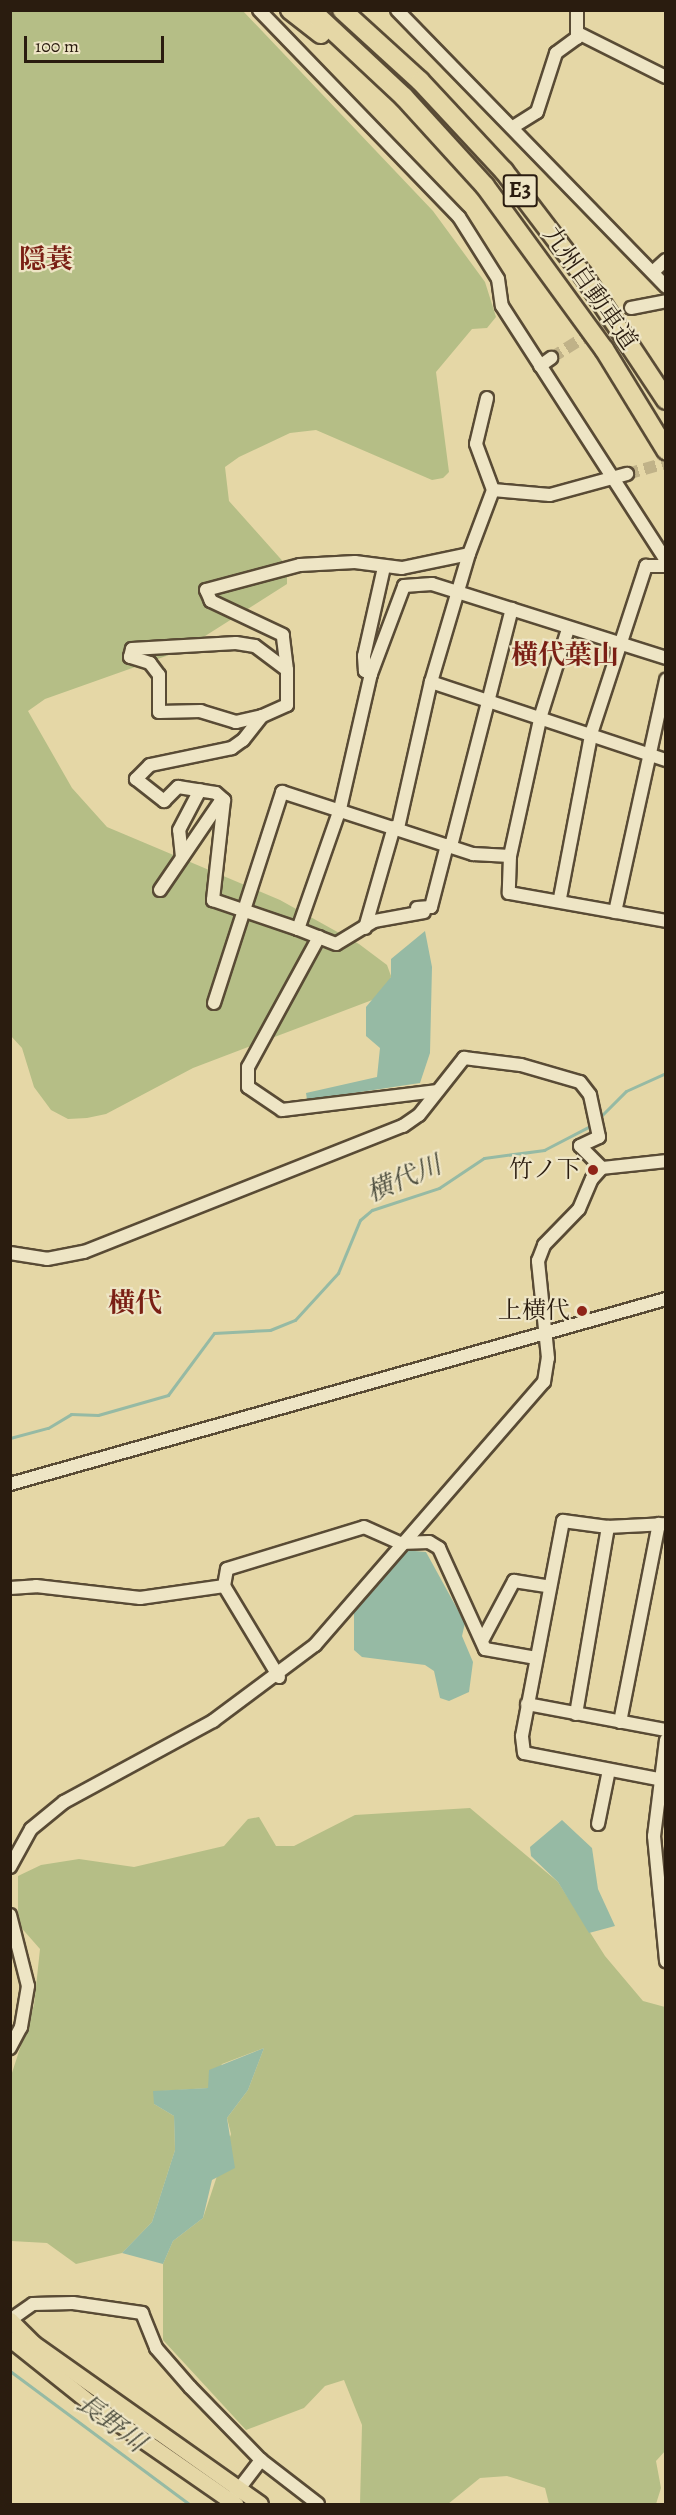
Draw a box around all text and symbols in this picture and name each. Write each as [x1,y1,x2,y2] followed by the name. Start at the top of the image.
[27,24,166,62] scale bar
[35,34,79,58] text: 100 m
[502,172,538,210] road number: E3
[537,221,643,355] street label: 九州自動車道
[19,244,73,276] district label: 隠蓑
[511,640,619,672] district label: 横代葉山
[362,1149,446,1209] water label: 横代川
[509,1156,581,1184] place label: 竹ノ下
[586,1163,600,1177] marker: 竹ノ下
[108,1288,162,1320] district label: 横代
[498,1297,570,1325] place label: 上横代
[575,1304,589,1318] marker: 上横代
[70,2387,152,2459] water label: 長野川

